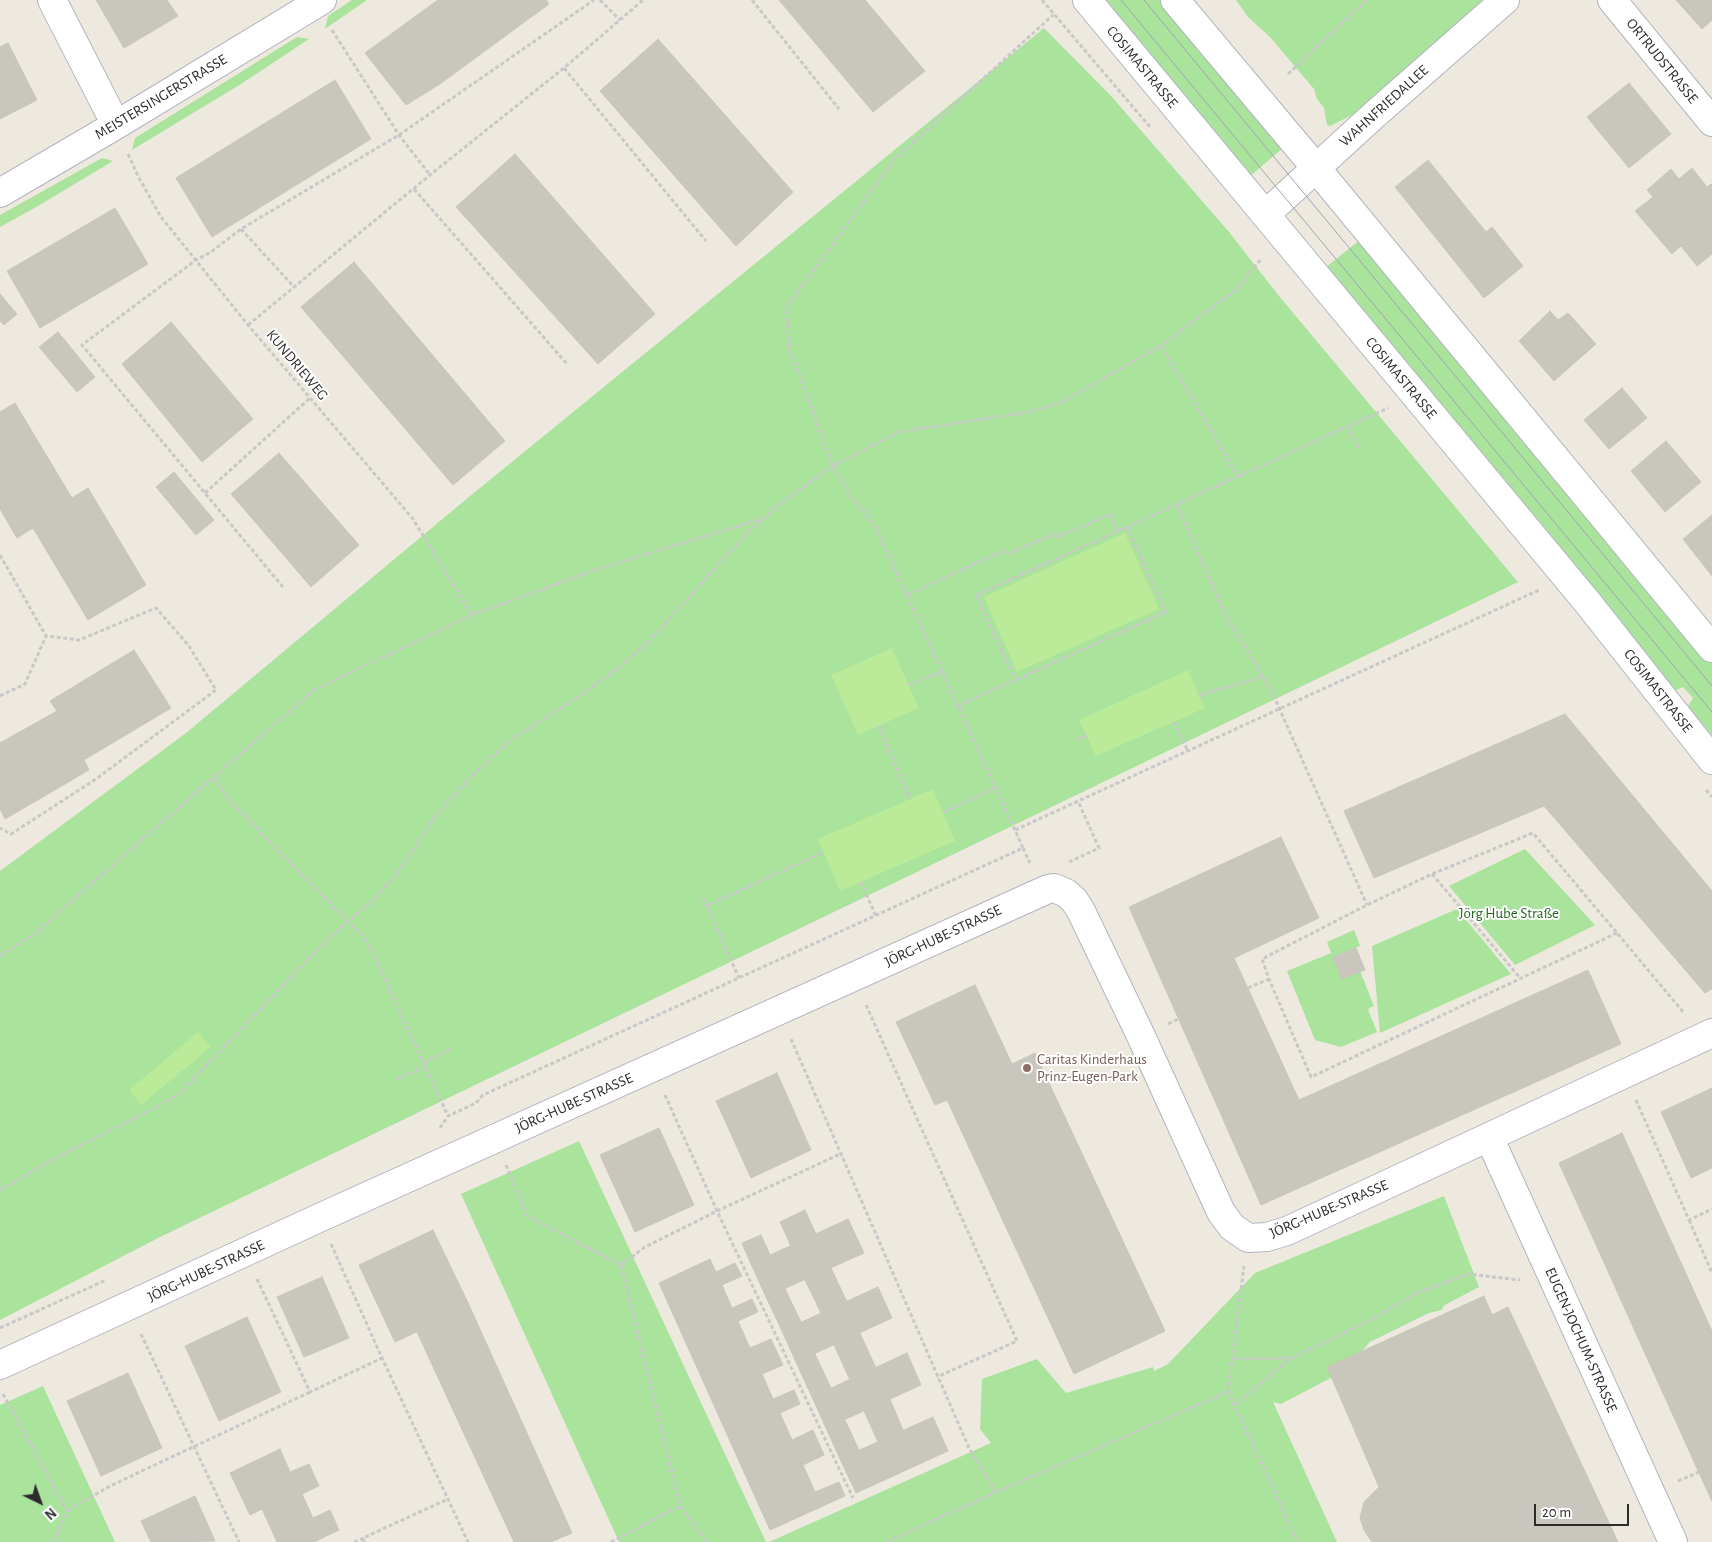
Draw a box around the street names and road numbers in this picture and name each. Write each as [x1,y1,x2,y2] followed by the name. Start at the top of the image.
[1622,15,1702,107] street label: ORTRUDSTRASSE
[1102,22,1182,112] street label: COSIMASTRASSE
[92,50,230,144] street label: MEISTERSINGERSTRASSE
[1336,61,1432,151] street label: WAHNFRIEDALLEE
[262,326,332,404] street label: KUNDRIEWEG
[1361,333,1441,423] street label: COSIMASTRASSE
[1620,645,1696,737] street label: COSIMASTRASSE
[882,901,1004,971] street label: JÖRG-HUBE-STRASSE
[512,1069,636,1137] street label: JÖRG-HUBE-STRASSE
[1267,1176,1391,1242] street label: JÖRG-HUBE-STRASSE
[145,1236,267,1306] street label: JÖRG-HUBE-STRASSE
[1541,1265,1621,1415] street label: EUGEN-JOCHUM-STRASSE

